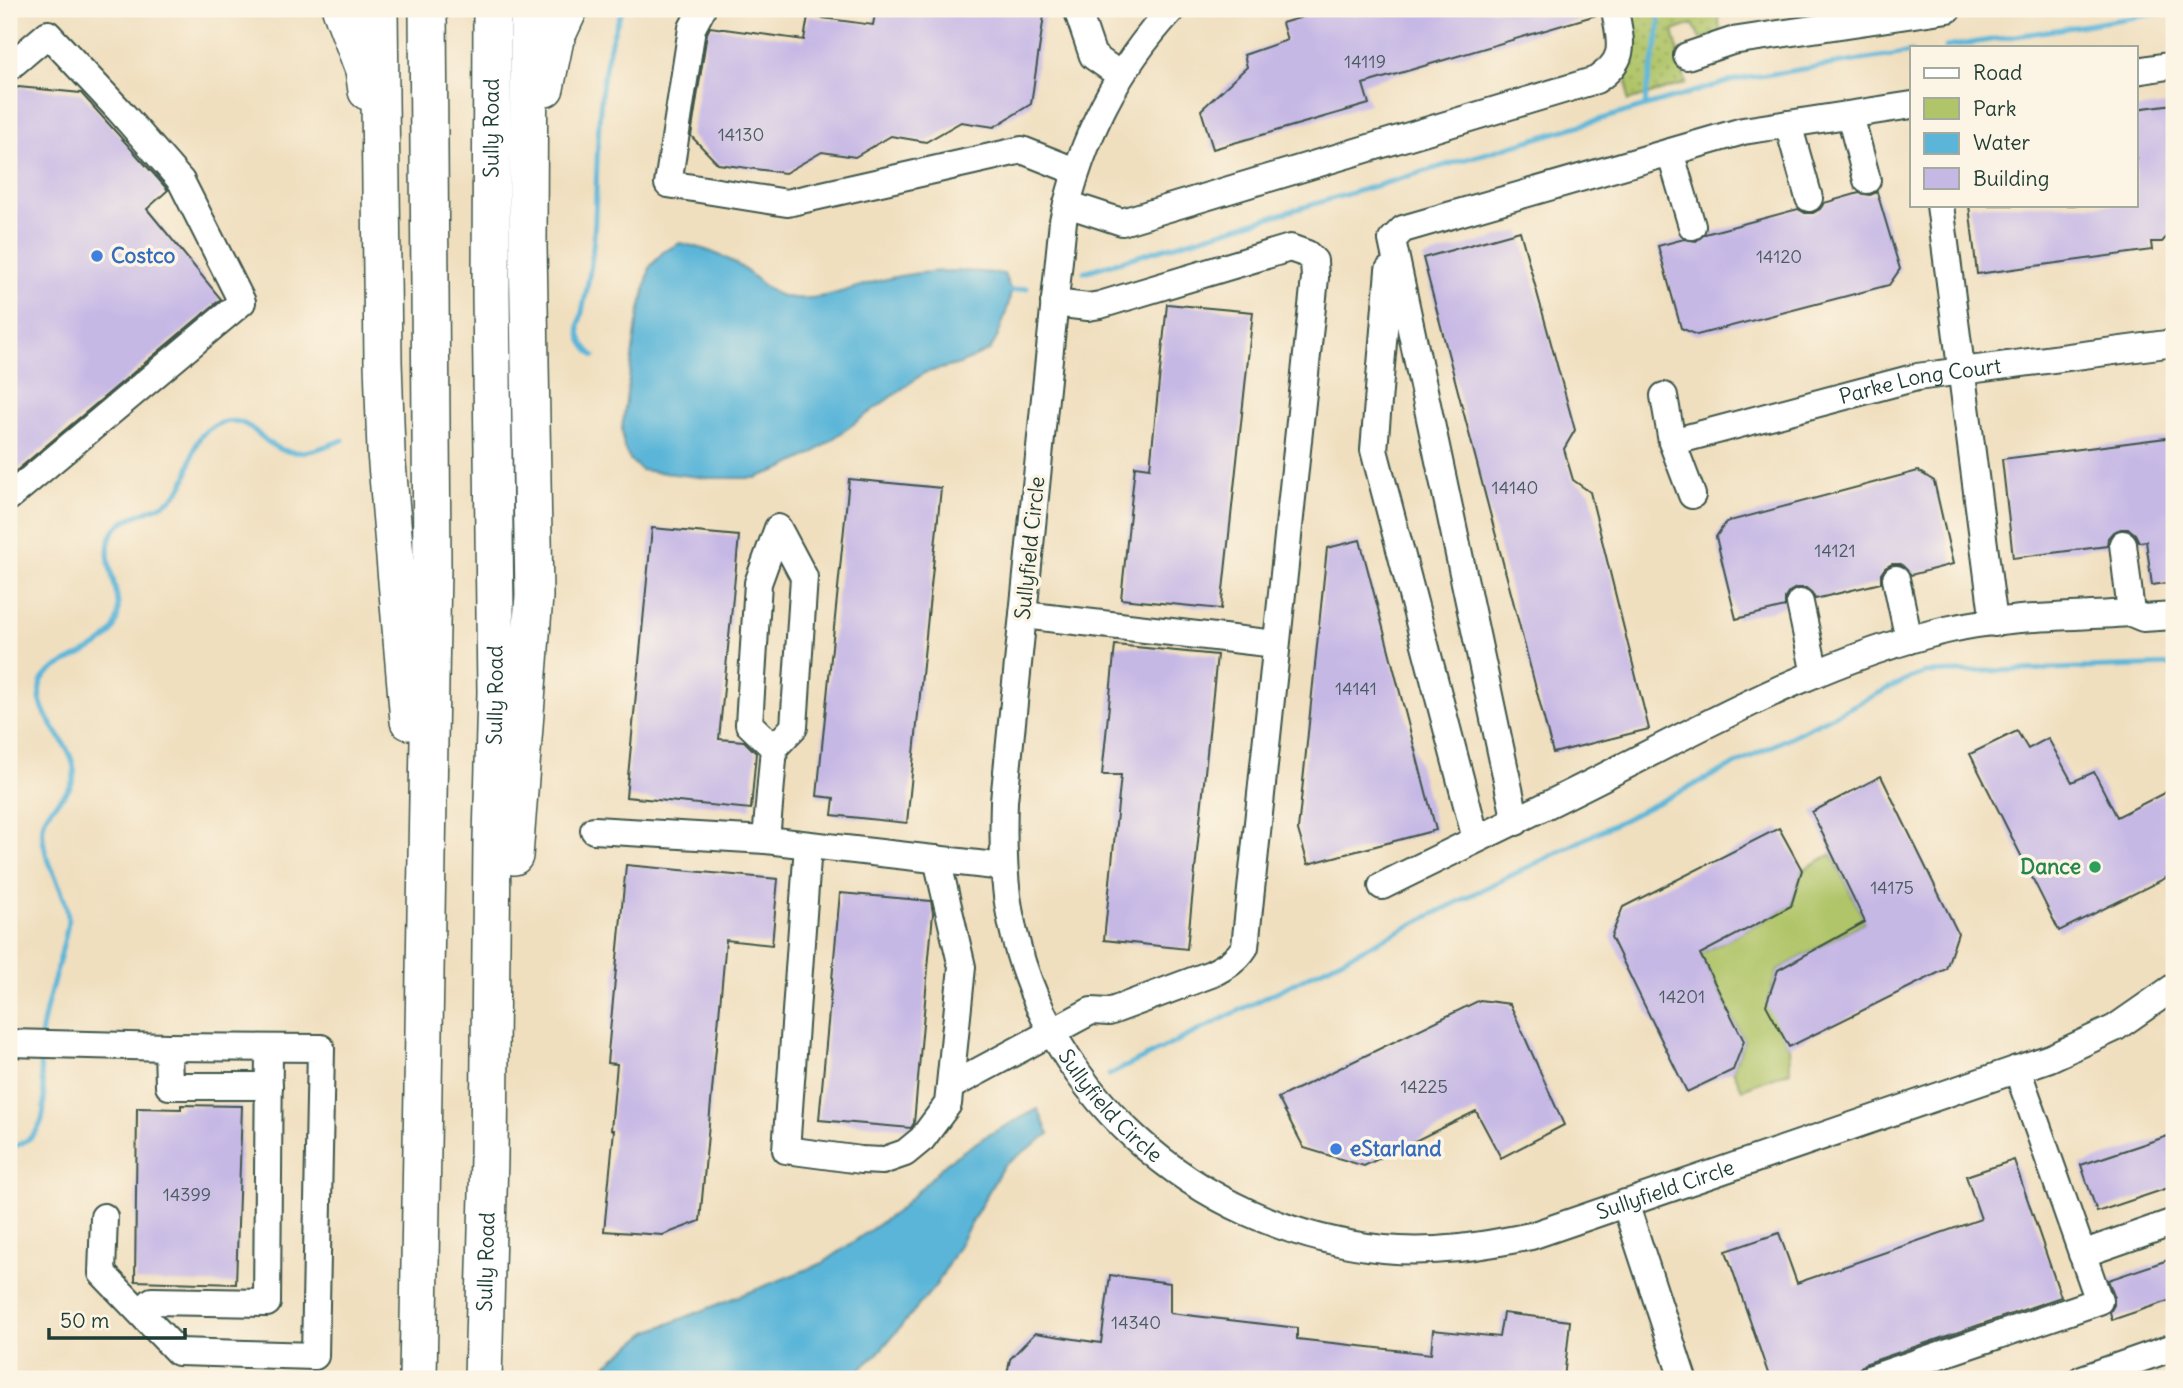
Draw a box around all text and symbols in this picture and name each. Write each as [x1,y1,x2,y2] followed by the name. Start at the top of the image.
[1910,46,2138,206] legend
[1344,50,1386,73] house number: 14119
[1973,59,2022,86] text: Road
[477,78,505,178] street label: Sully Road
[1973,95,2016,122] text: Park
[718,123,764,146] house number: 14130
[1973,129,2031,156] text: Water
[1973,165,2049,192] text: Building
[111,242,176,269] place label: Costco
[1756,245,1802,268] house number: 14120
[89,248,105,264] marker: Costco
[1836,352,2003,410] street label: Parke Long Court
[1009,475,1050,621] street label: Sullyfield Circle
[1492,476,1538,499] house number: 14140
[1814,539,1856,562] house number: 14121
[481,645,509,745] street label: Sully Road
[1335,677,1377,700] house number: 14141
[2020,853,2081,880] place label: Dance
[2087,859,2103,875] marker: Dance
[1870,876,1914,899] house number: 14175
[1659,985,1705,1008] house number: 14201
[1052,1044,1168,1168] street label: Sullyfield Circle
[1400,1075,1448,1098] house number: 14225
[1350,1135,1442,1162] place label: eStarland
[1328,1141,1344,1157] marker: eStarland
[1593,1153,1738,1226] street label: Sullyfield Circle
[163,1183,211,1206] house number: 14399
[471,1212,501,1312] street label: Sully Road
[49,1297,186,1341] scale bar
[60,1307,109,1334] text: 50 m
[1111,1311,1161,1334] house number: 14340

